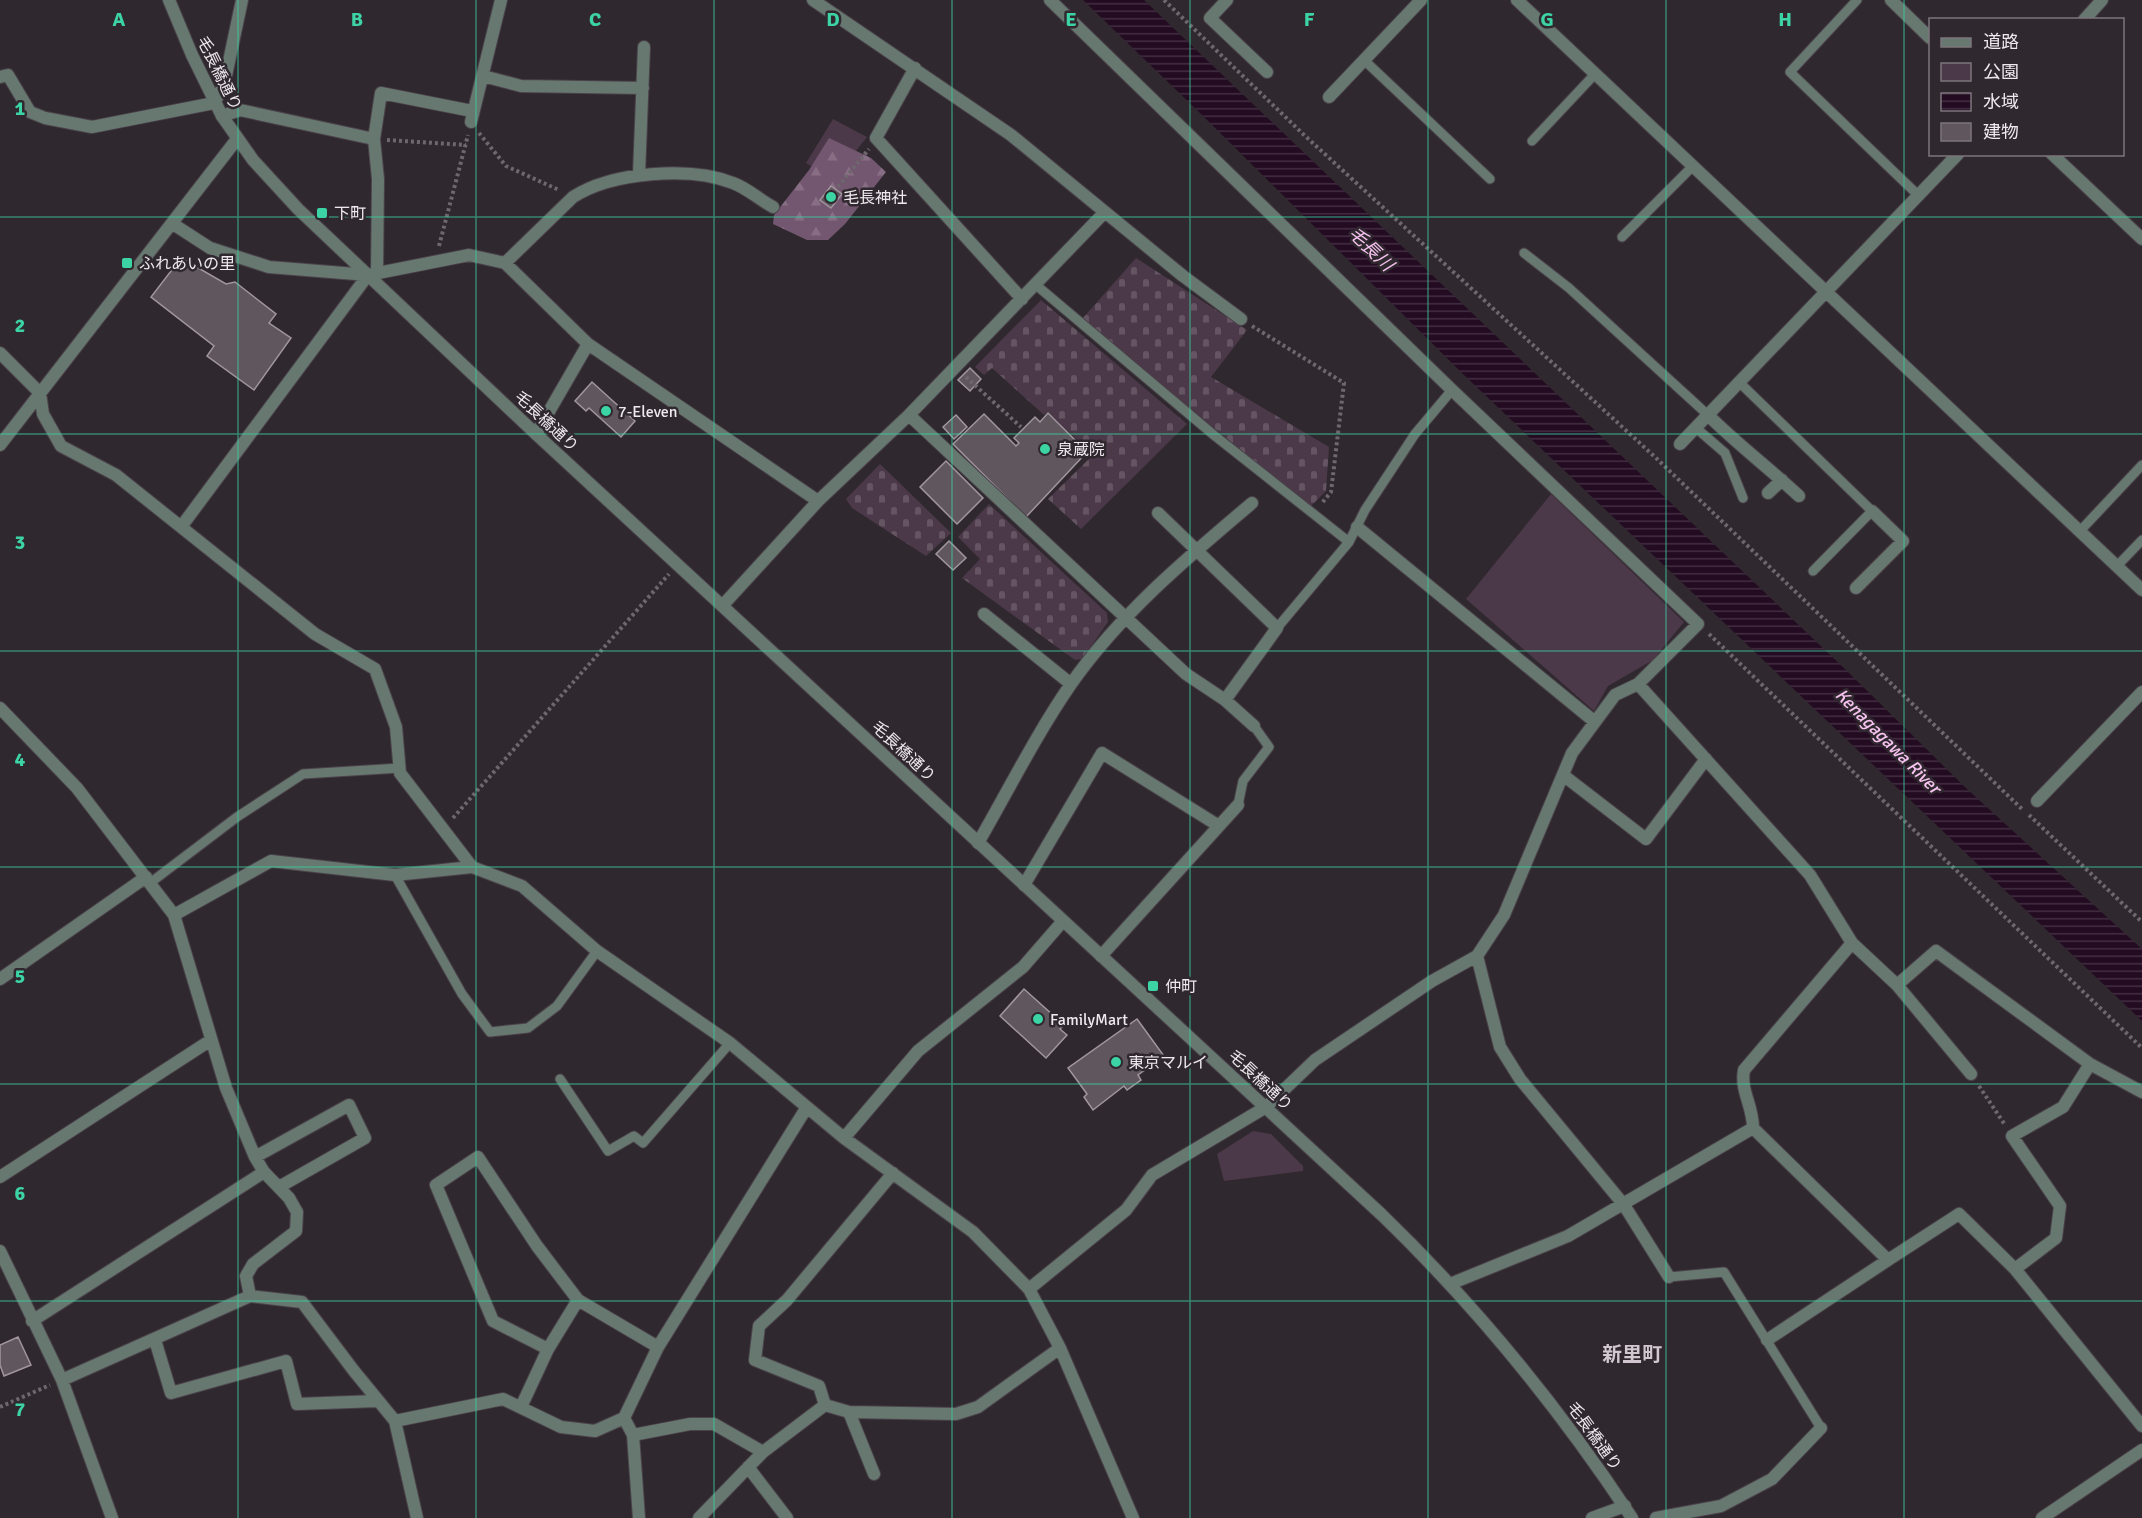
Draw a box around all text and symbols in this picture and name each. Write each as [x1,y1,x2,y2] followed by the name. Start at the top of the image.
[113,7,126,32] text: A
[351,7,363,32] text: B
[589,7,601,32] text: C
[826,7,840,32] text: D
[1065,7,1077,32] text: E
[1304,7,1315,32] text: F
[1540,7,1554,32] text: G
[1778,7,1792,32] text: H
[1929,18,2124,156] legend
[1983,31,2019,53] text: 道路
[193,33,246,114] street label: 毛長橋通り
[1983,61,2019,83] text: 公園
[1983,91,2019,113] text: 水域
[15,96,26,121] text: 1
[1983,121,2019,143] text: 建物
[843,188,907,208] place label: 毛長神社
[824,190,838,204] marker: 毛長神社
[334,204,366,224] place label: 下町
[315,206,329,220] marker: 下町
[1344,222,1400,277] water label: 毛長川
[139,254,235,274] place label: ふれあいの里
[120,256,134,270] marker: ふれあいの里
[15,313,25,338] text: 2
[510,387,582,456] street label: 毛長橋通り
[618,402,677,422] place label: 7-Eleven
[599,404,613,418] marker: 7-Eleven
[1057,440,1105,460] place label: 泉蔵院
[1038,442,1052,456] marker: 泉蔵院
[15,530,25,555] text: 3
[1831,684,1947,800] water label: Kenagagawa River
[867,717,939,786] street label: 毛長橋通り
[15,747,26,772] text: 4
[15,964,25,989] text: 5
[1165,977,1197,997] place label: 仲町
[1146,979,1160,993] marker: 仲町
[1050,1010,1128,1030] place label: FamilyMart
[1031,1012,1045,1026] marker: FamilyMart
[1224,1046,1296,1115] street label: 毛長橋通り
[1128,1053,1208,1073] place label: 東京マルイ
[1109,1055,1123,1069] marker: 東京マルイ
[15,1181,26,1206] text: 6
[1602,1342,1662,1367] district label: 新里町
[15,1397,26,1422] text: 7
[1563,1398,1626,1475] street label: 毛長橋通り

